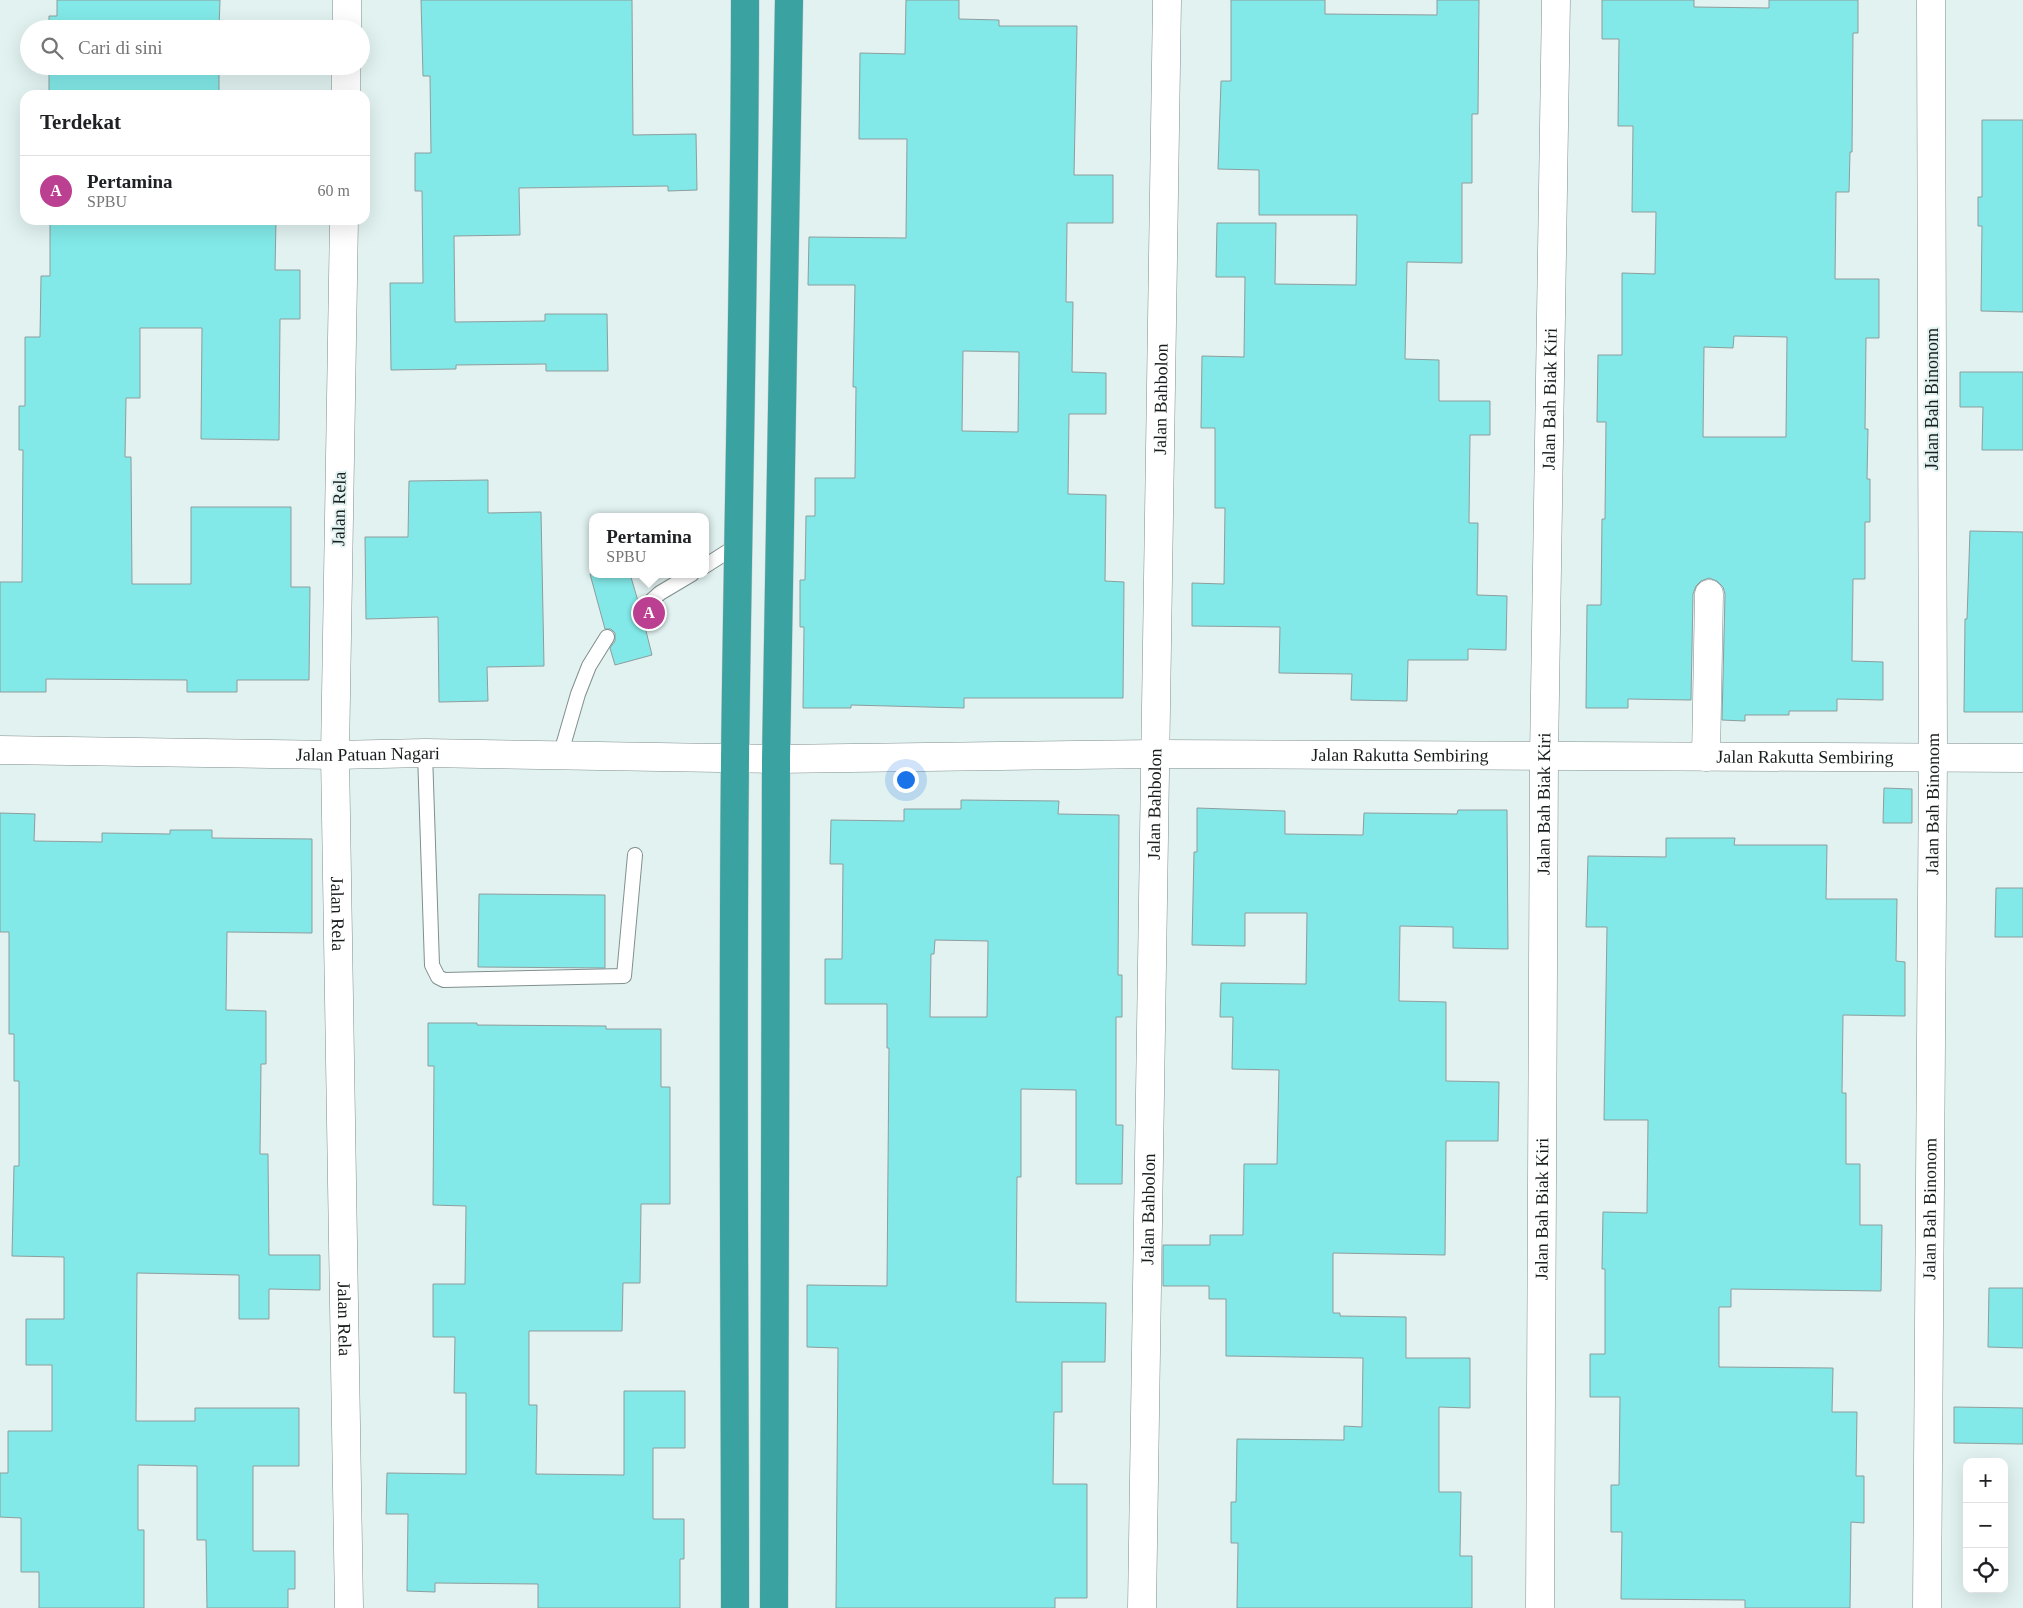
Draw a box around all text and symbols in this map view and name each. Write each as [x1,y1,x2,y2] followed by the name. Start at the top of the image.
[20,20,370,75] search box
[38,34,66,62] icon: search
[78,37,162,58] text: Cari di sini
[40,110,121,134] text: Terdekat
[87,171,172,192] text: Pertamina
[50,182,62,199] text: A
[318,182,350,199] text: 60 m
[87,193,127,210] text: SPBU
[1539,328,1561,471] street label: Jalan Bah Biak Kiri
[1922,328,1942,470] street label: Jalan Bah Binonom
[1150,343,1172,455] street label: Jalan Bahbolon
[328,472,350,546] street label: Jalan Rela
[589,513,709,578] popup
[606,526,692,547] text: Pertamina
[606,548,646,565] text: SPBU
[633,594,665,632] pin: A
[1533,733,1554,875] street label: Jalan Bah Biak Kiri
[1922,733,1943,875] street label: Jalan Bah Binonom
[296,743,440,765] street label: Jalan Patuan Nagari
[1311,745,1488,766] street label: Jalan Rakutta Sembiring
[1716,747,1893,767] street label: Jalan Rakutta Sembiring
[1144,748,1165,860] street label: Jalan Bahbolon
[893,767,919,793] your location
[327,876,348,951] street label: Jalan Rela
[1532,1138,1552,1280] street label: Jalan Bah Biak Kiri
[1919,1138,1940,1280] street label: Jalan Bah Binonom
[1137,1153,1159,1265] street label: Jalan Bahbolon
[334,1281,355,1356] street label: Jalan Rela
[1963,1458,2008,1593] map controls
[1963,1458,2008,1503] button: +
[1963,1503,2008,1548] button: −
[1963,1548,2008,1593] button: locate

